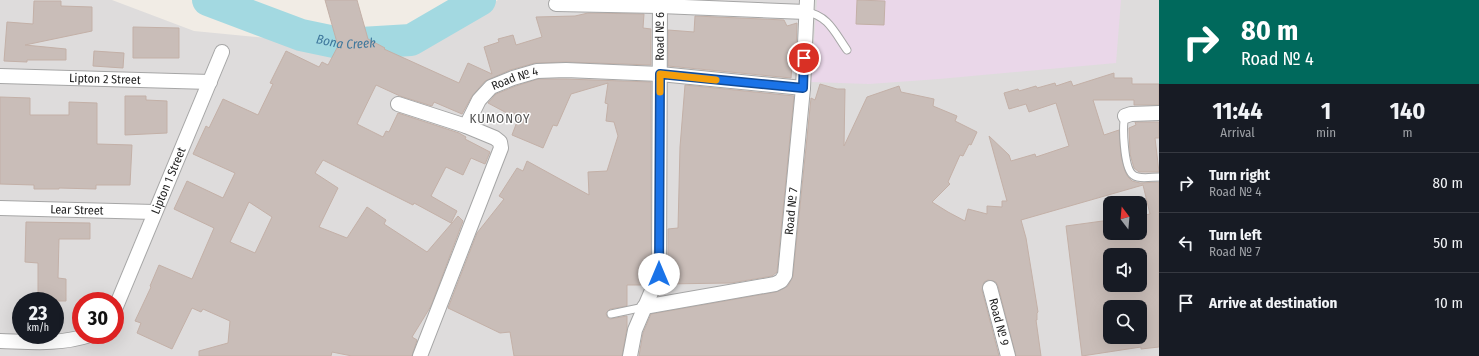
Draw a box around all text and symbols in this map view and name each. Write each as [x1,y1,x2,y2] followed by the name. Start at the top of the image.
[653,12,667,61] street label: Road № 6
[1241,14,1298,47] text: 80 m
[1175,16,1227,68] icon: right
[315,31,377,52] water label: Bona Creek
[787,41,821,75] pin
[793,47,815,69] icon: arrive
[1241,48,1314,70] text: Road № 4
[489,64,540,93] street label: Road № 4
[69,71,141,87] street label: Lipton 2 Street
[1213,97,1263,125] text: 11:44
[1321,97,1331,125] text: 1
[1390,97,1425,125] text: 140
[470,111,530,126] district label: KUMONOY
[1220,125,1255,140] text: Arrival
[1316,125,1336,140] text: min
[1403,125,1413,140] text: m
[148,145,189,216] street label: Lipton 1 Street
[1209,166,1270,184] text: Turn right
[1175,172,1197,194] icon: right
[1433,174,1463,192] text: 80 m
[1209,184,1261,199] text: Road № 4
[782,187,800,236] street label: Road № 7
[1103,196,1147,240] north arrow
[1103,196,1147,344] map controls
[50,202,104,218] street label: Lear Street
[1209,226,1262,244] text: Turn left
[1175,232,1197,254] icon: left
[1433,234,1463,252] text: 50 m
[1209,244,1260,259] text: Road № 7
[1103,248,1147,292] button: sound
[638,253,680,295] position arrow
[72,292,124,344] speed limit sign: 30
[1175,292,1197,314] icon: arrive
[1209,294,1337,312] text: Arrive at destination
[1434,294,1463,312] text: 10 m
[986,297,1012,347] street label: Road № 9
[1103,300,1147,344] button: search
[29,301,47,325] text: 23
[27,322,49,334] text: km/h

